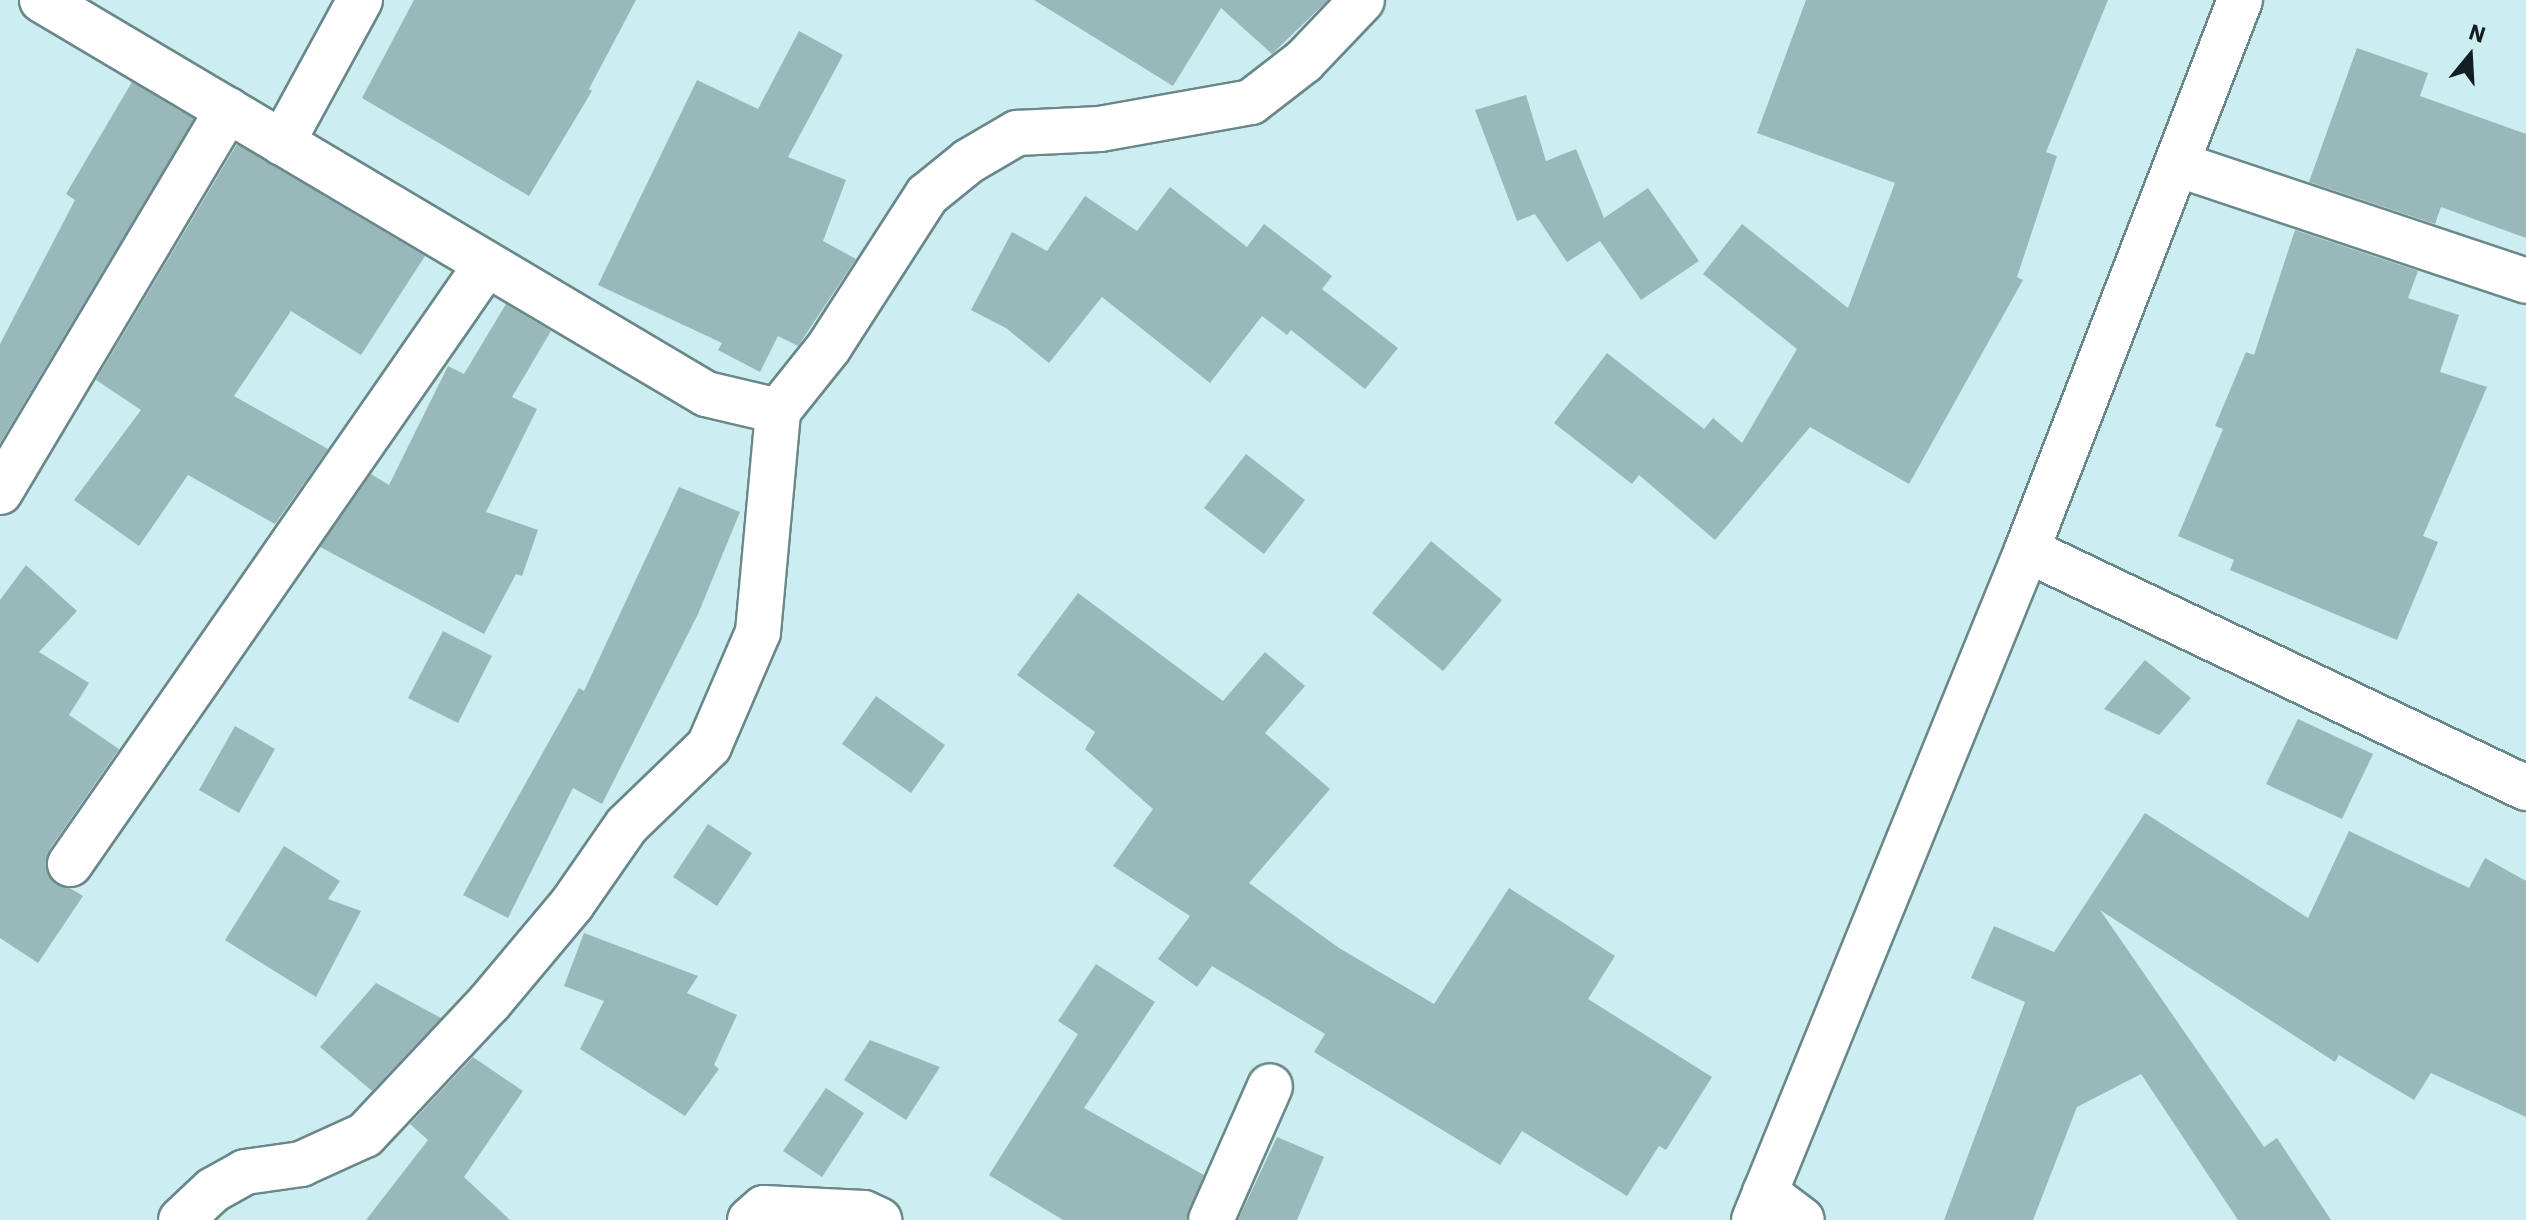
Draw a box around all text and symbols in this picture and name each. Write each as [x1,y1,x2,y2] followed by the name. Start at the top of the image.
[2430,16,2510,96] north arrow
[2466,16,2490,49] text: N

